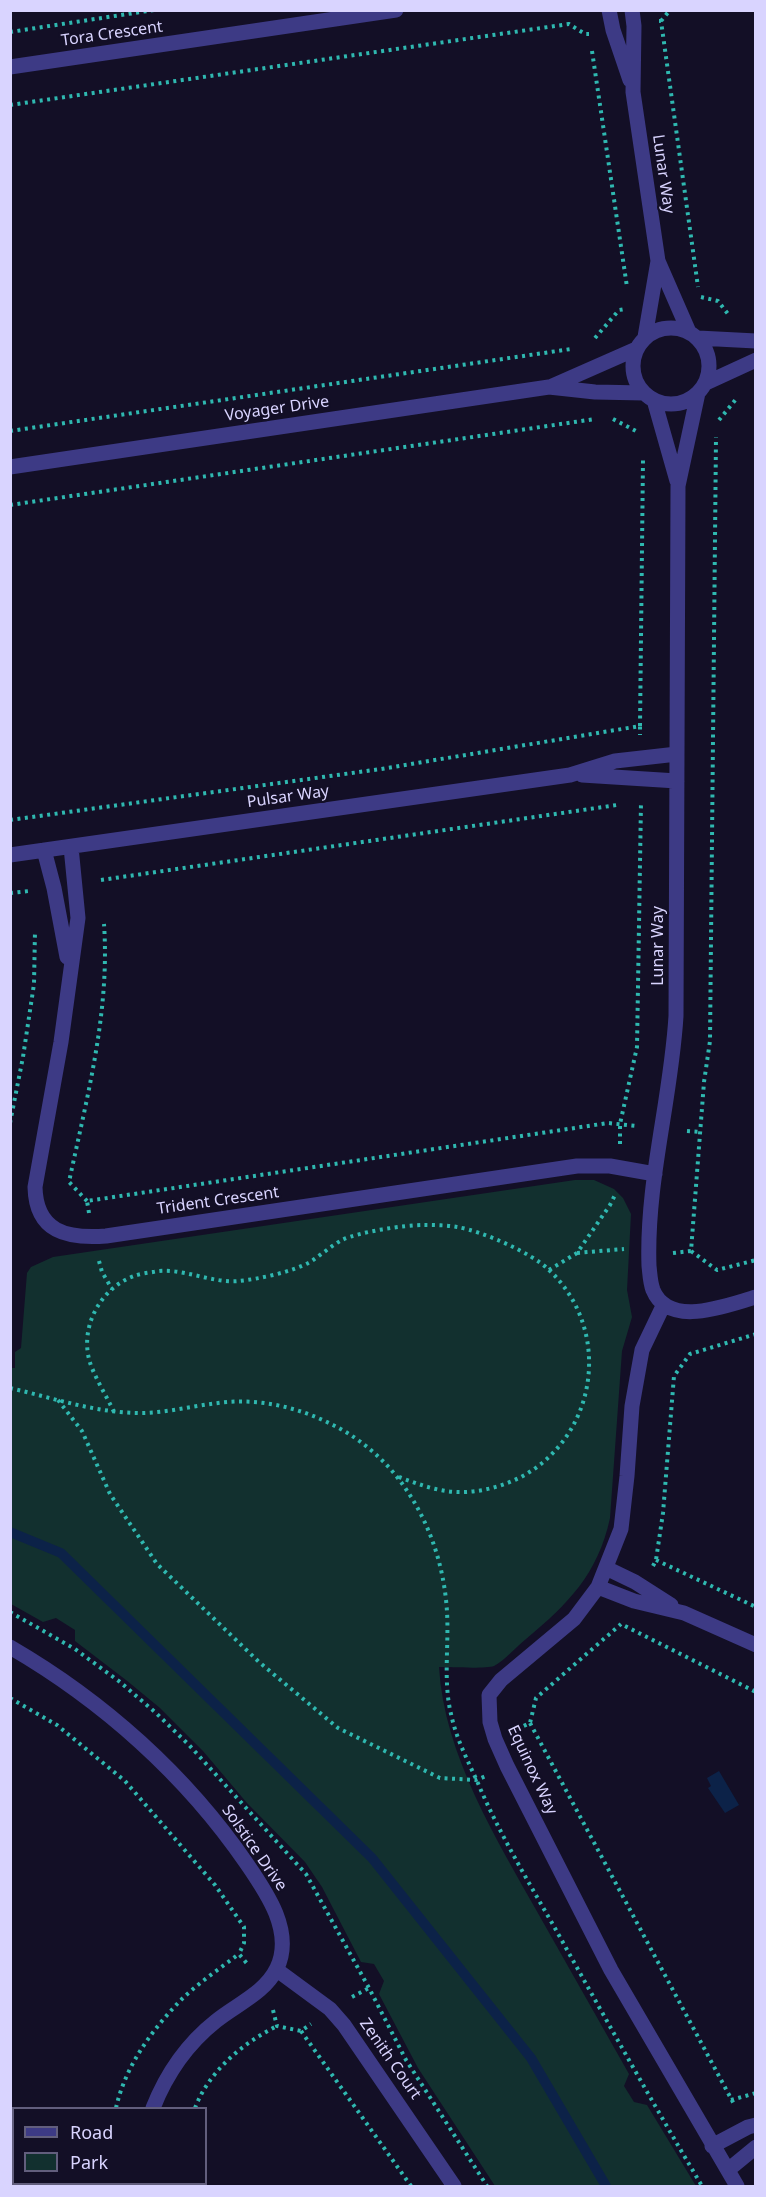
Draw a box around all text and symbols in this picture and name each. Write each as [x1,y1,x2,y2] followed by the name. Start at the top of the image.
[60,17,164,51] street label: Tora Crescent
[648,133,678,215] street label: Lunar Way
[224,392,330,426] street label: Voyager Drive
[246,782,330,812] street label: Pulsar Way
[648,906,668,986] street label: Lunar Way
[156,1183,280,1219] street label: Trident Crescent
[503,1722,561,1818] street label: Equinox Way
[217,1801,291,1895] street label: Solstice Drive
[355,2015,425,2103] street label: Zenith Court
[12,2107,207,2185] legend
[70,2120,113,2144] text: Road
[70,2150,108,2174] text: Park

